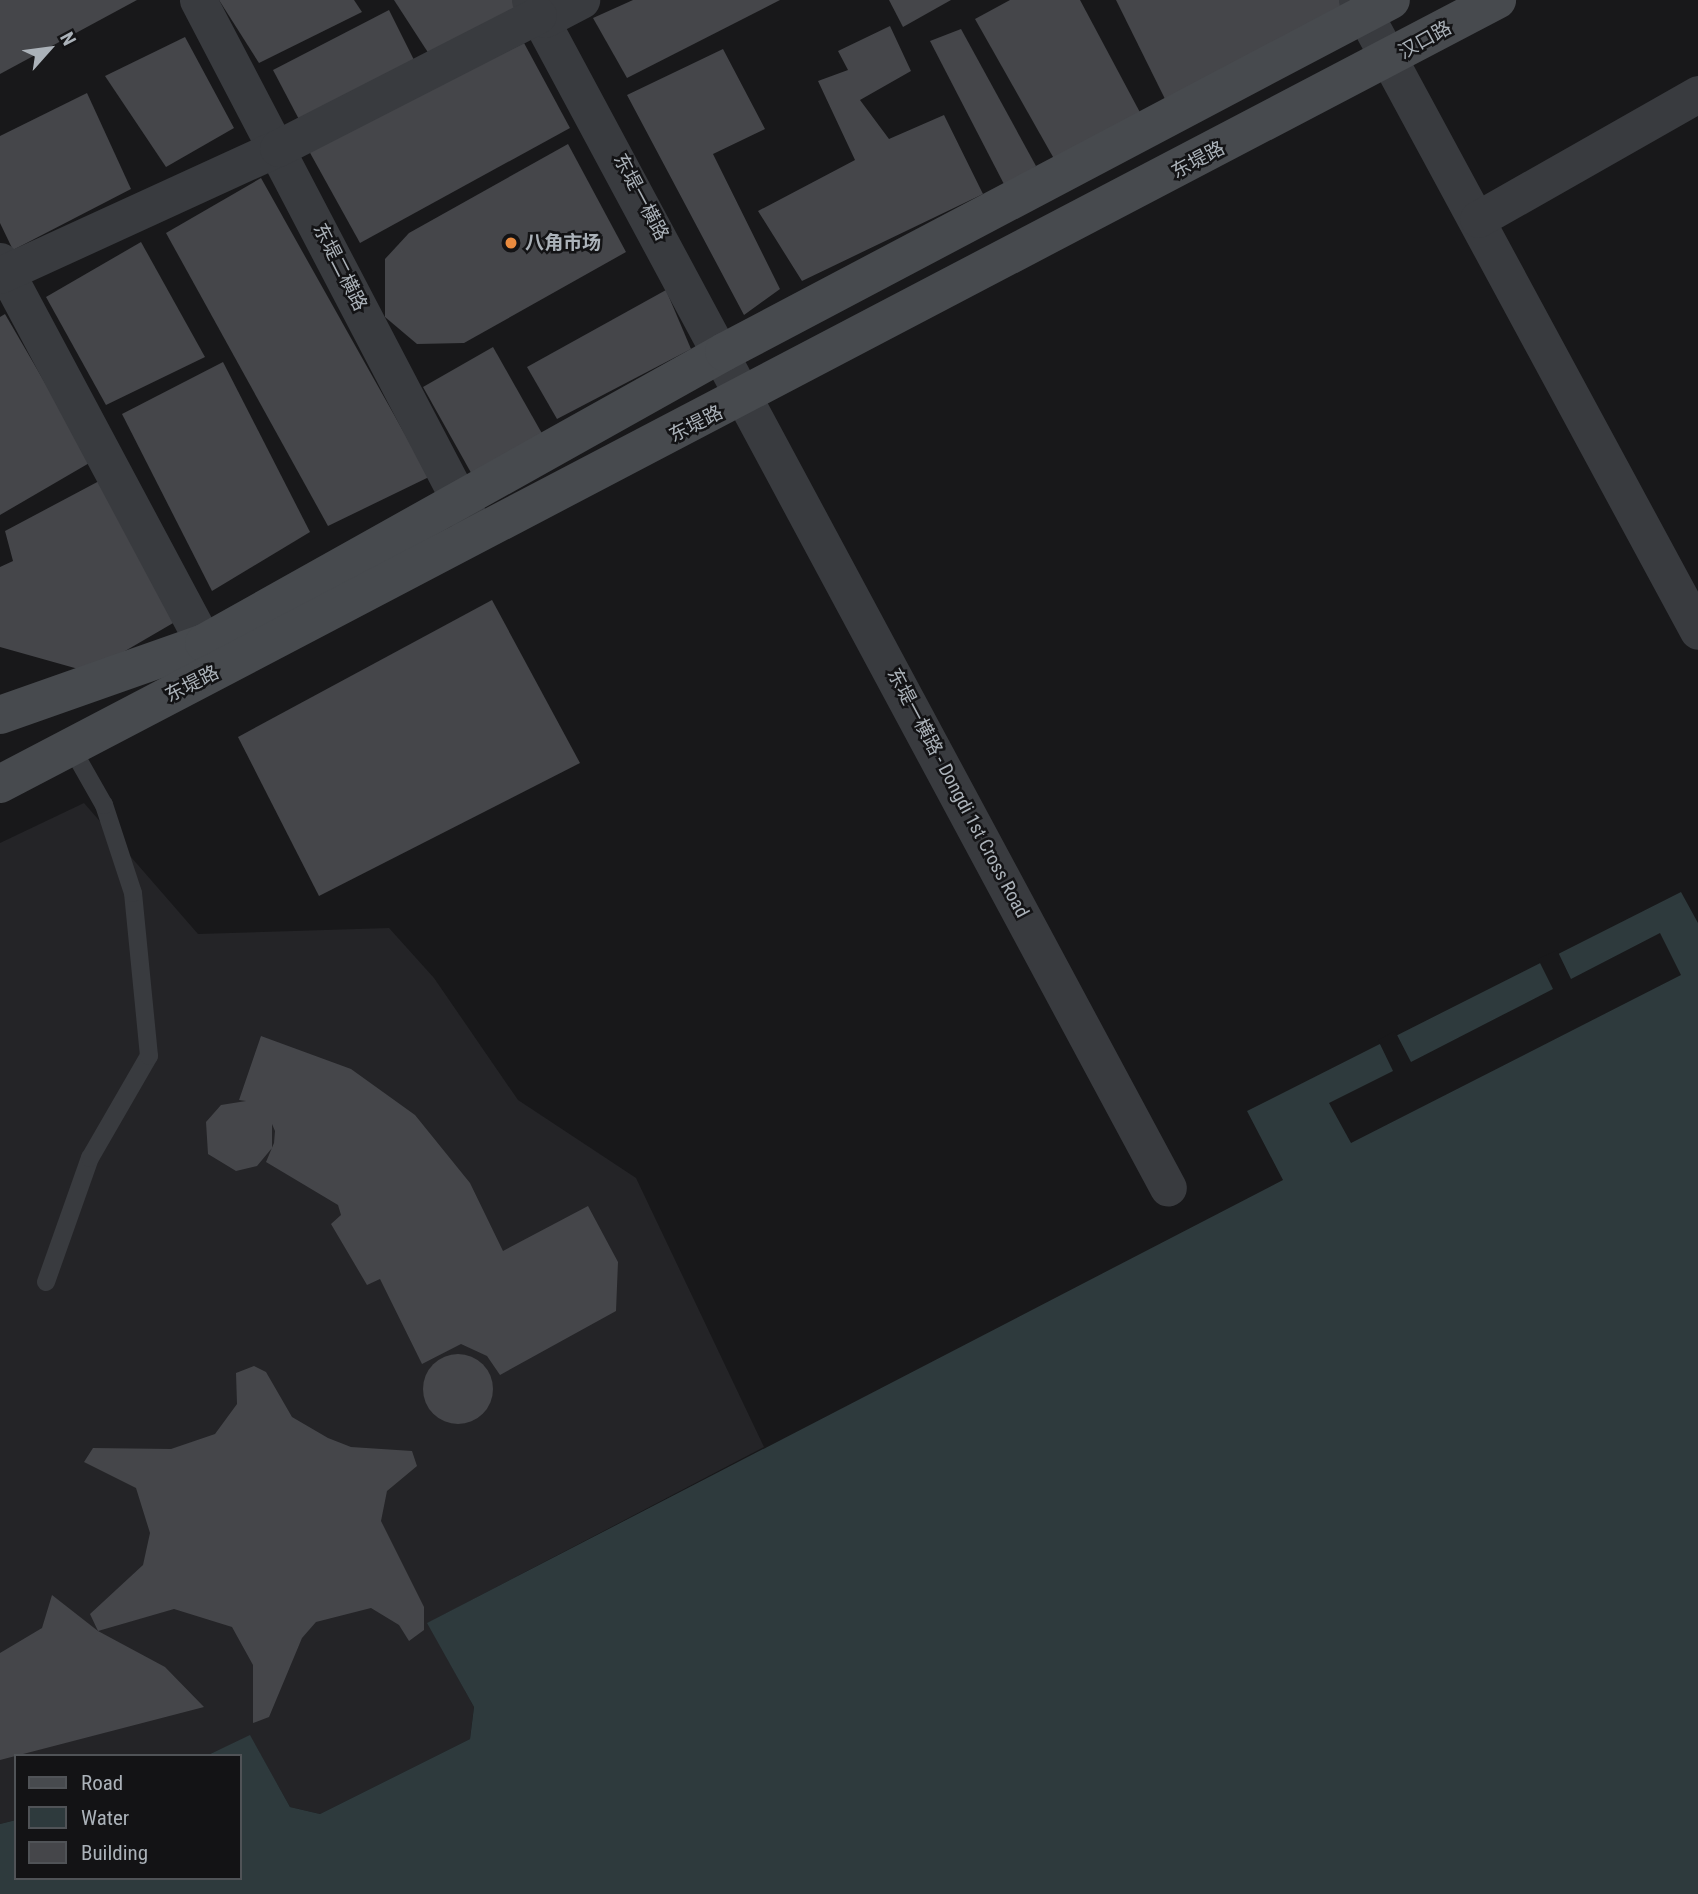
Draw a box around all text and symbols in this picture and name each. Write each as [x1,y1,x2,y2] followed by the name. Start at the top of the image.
[14,14,84,84] north arrow
[1395,16,1455,64] street label: 汉口路
[55,28,81,49] text: N
[1167,137,1229,183] street label: 东堤路
[609,150,673,244] street label: 东堤一横路
[308,220,372,314] street label: 东堤二横路
[525,232,601,254] place label: 八角市场
[503,235,519,251] marker: 八角市场
[665,401,727,447] street label: 东堤路
[161,661,223,707] street label: 东堤路
[882,664,1034,922] street label: 东堤一横路 - Dongdi 1st Cross Road
[14,1754,242,1880] legend
[81,1771,123,1795] text: Road
[81,1806,129,1830] text: Water
[81,1841,148,1865] text: Building

